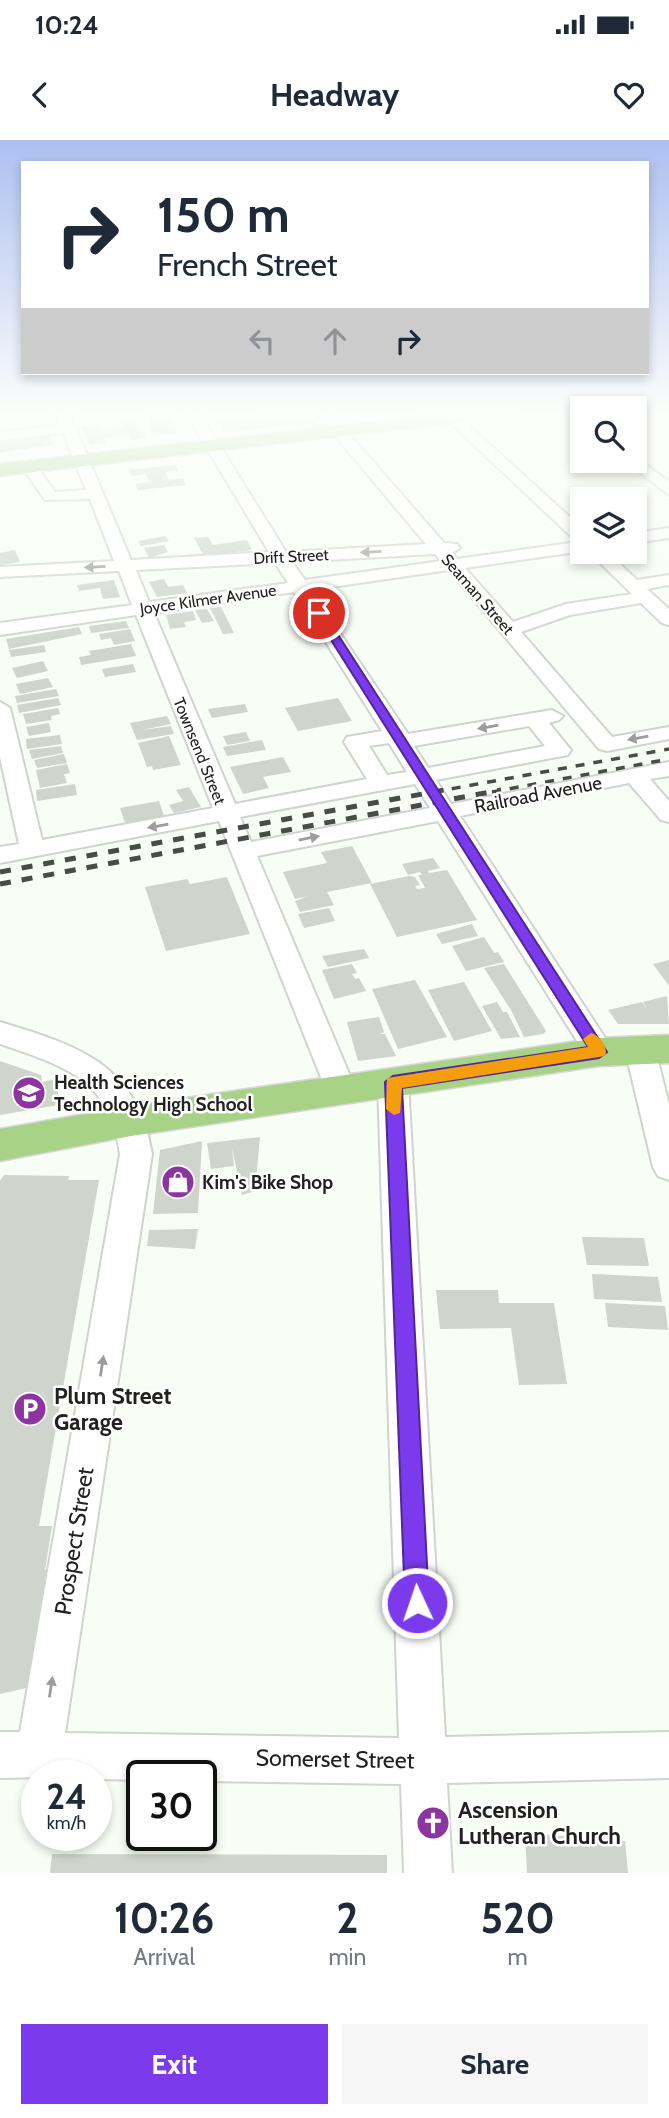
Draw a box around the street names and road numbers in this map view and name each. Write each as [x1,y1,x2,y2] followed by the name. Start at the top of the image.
[253,545,330,568] street label: Drift Street
[437,550,518,639] street label: Seaman Street
[138,581,278,619] street label: Joyce Kilmer Avenue
[169,695,230,808] street label: Townsend Street
[472,771,604,818] street label: Railroad Avenue
[49,1465,100,1617] street label: Prospect Street
[255,1744,415,1774] street label: Somerset Street

